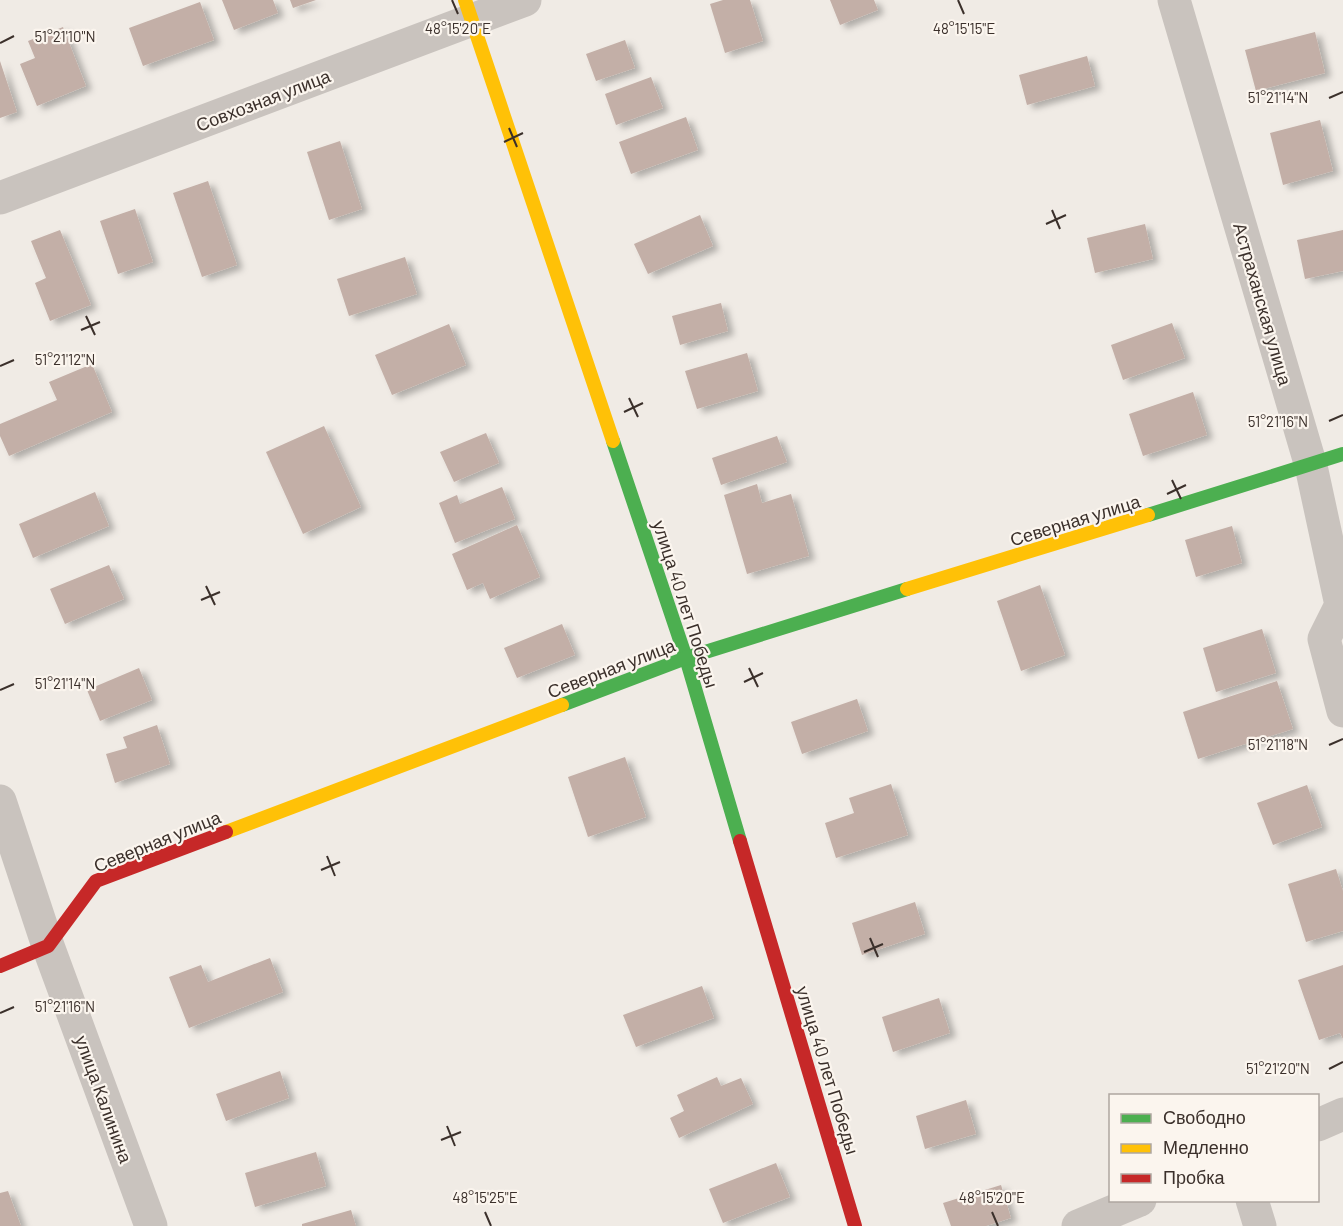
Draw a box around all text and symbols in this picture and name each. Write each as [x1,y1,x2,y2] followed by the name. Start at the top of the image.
[425,19,491,37] text: 48°15'20"E
[933,19,995,37] text: 48°15'15"E
[34,27,96,45] text: 51°21'10"N
[193,64,334,136] street label: Совхозная улица
[1248,88,1308,106] text: 51°21'14"N
[1229,220,1297,389] street label: Астраханская улица
[35,350,95,368] text: 51°21'12"N
[1248,412,1308,430] text: 51°21'16"N
[1007,489,1144,550] street label: Северная улица
[649,518,723,690] street label: улица 40 лет Победы
[544,633,679,702] street label: Северная улица
[35,674,95,692] text: 51°21'14"N
[1248,735,1308,753] text: 51°21'18"N
[90,805,225,877] street label: Северная улица
[792,983,864,1157] street label: улица 40 лет Победы
[35,997,95,1015] text: 51°21'16"N
[71,1032,138,1167] street label: улица Калинина
[1246,1059,1310,1077] text: 51°21'20"N
[1109,1094,1319,1202] legend
[1163,1106,1246,1128] text: Свободно
[1163,1136,1249,1158] text: Медленно
[1163,1166,1226,1188] text: Пробка
[452,1188,518,1206] text: 48°15'25"E
[959,1188,1025,1206] text: 48°15'20"E

